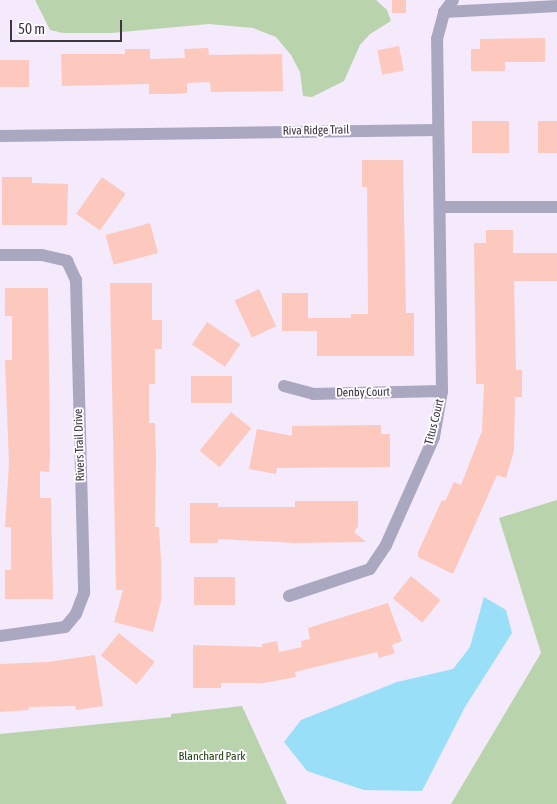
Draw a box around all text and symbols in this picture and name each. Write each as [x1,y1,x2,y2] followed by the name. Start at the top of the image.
[12,10,125,42] scale bar
[18,20,45,37] text: 50 m
[283,123,349,139] street label: Riva Ridge Trail
[336,385,390,401] street label: Denby Court
[422,398,448,446] street label: Titus Court
[72,408,88,482] street label: Rivers Trail Drive
[178,750,246,764] park label: Blanchard Park

